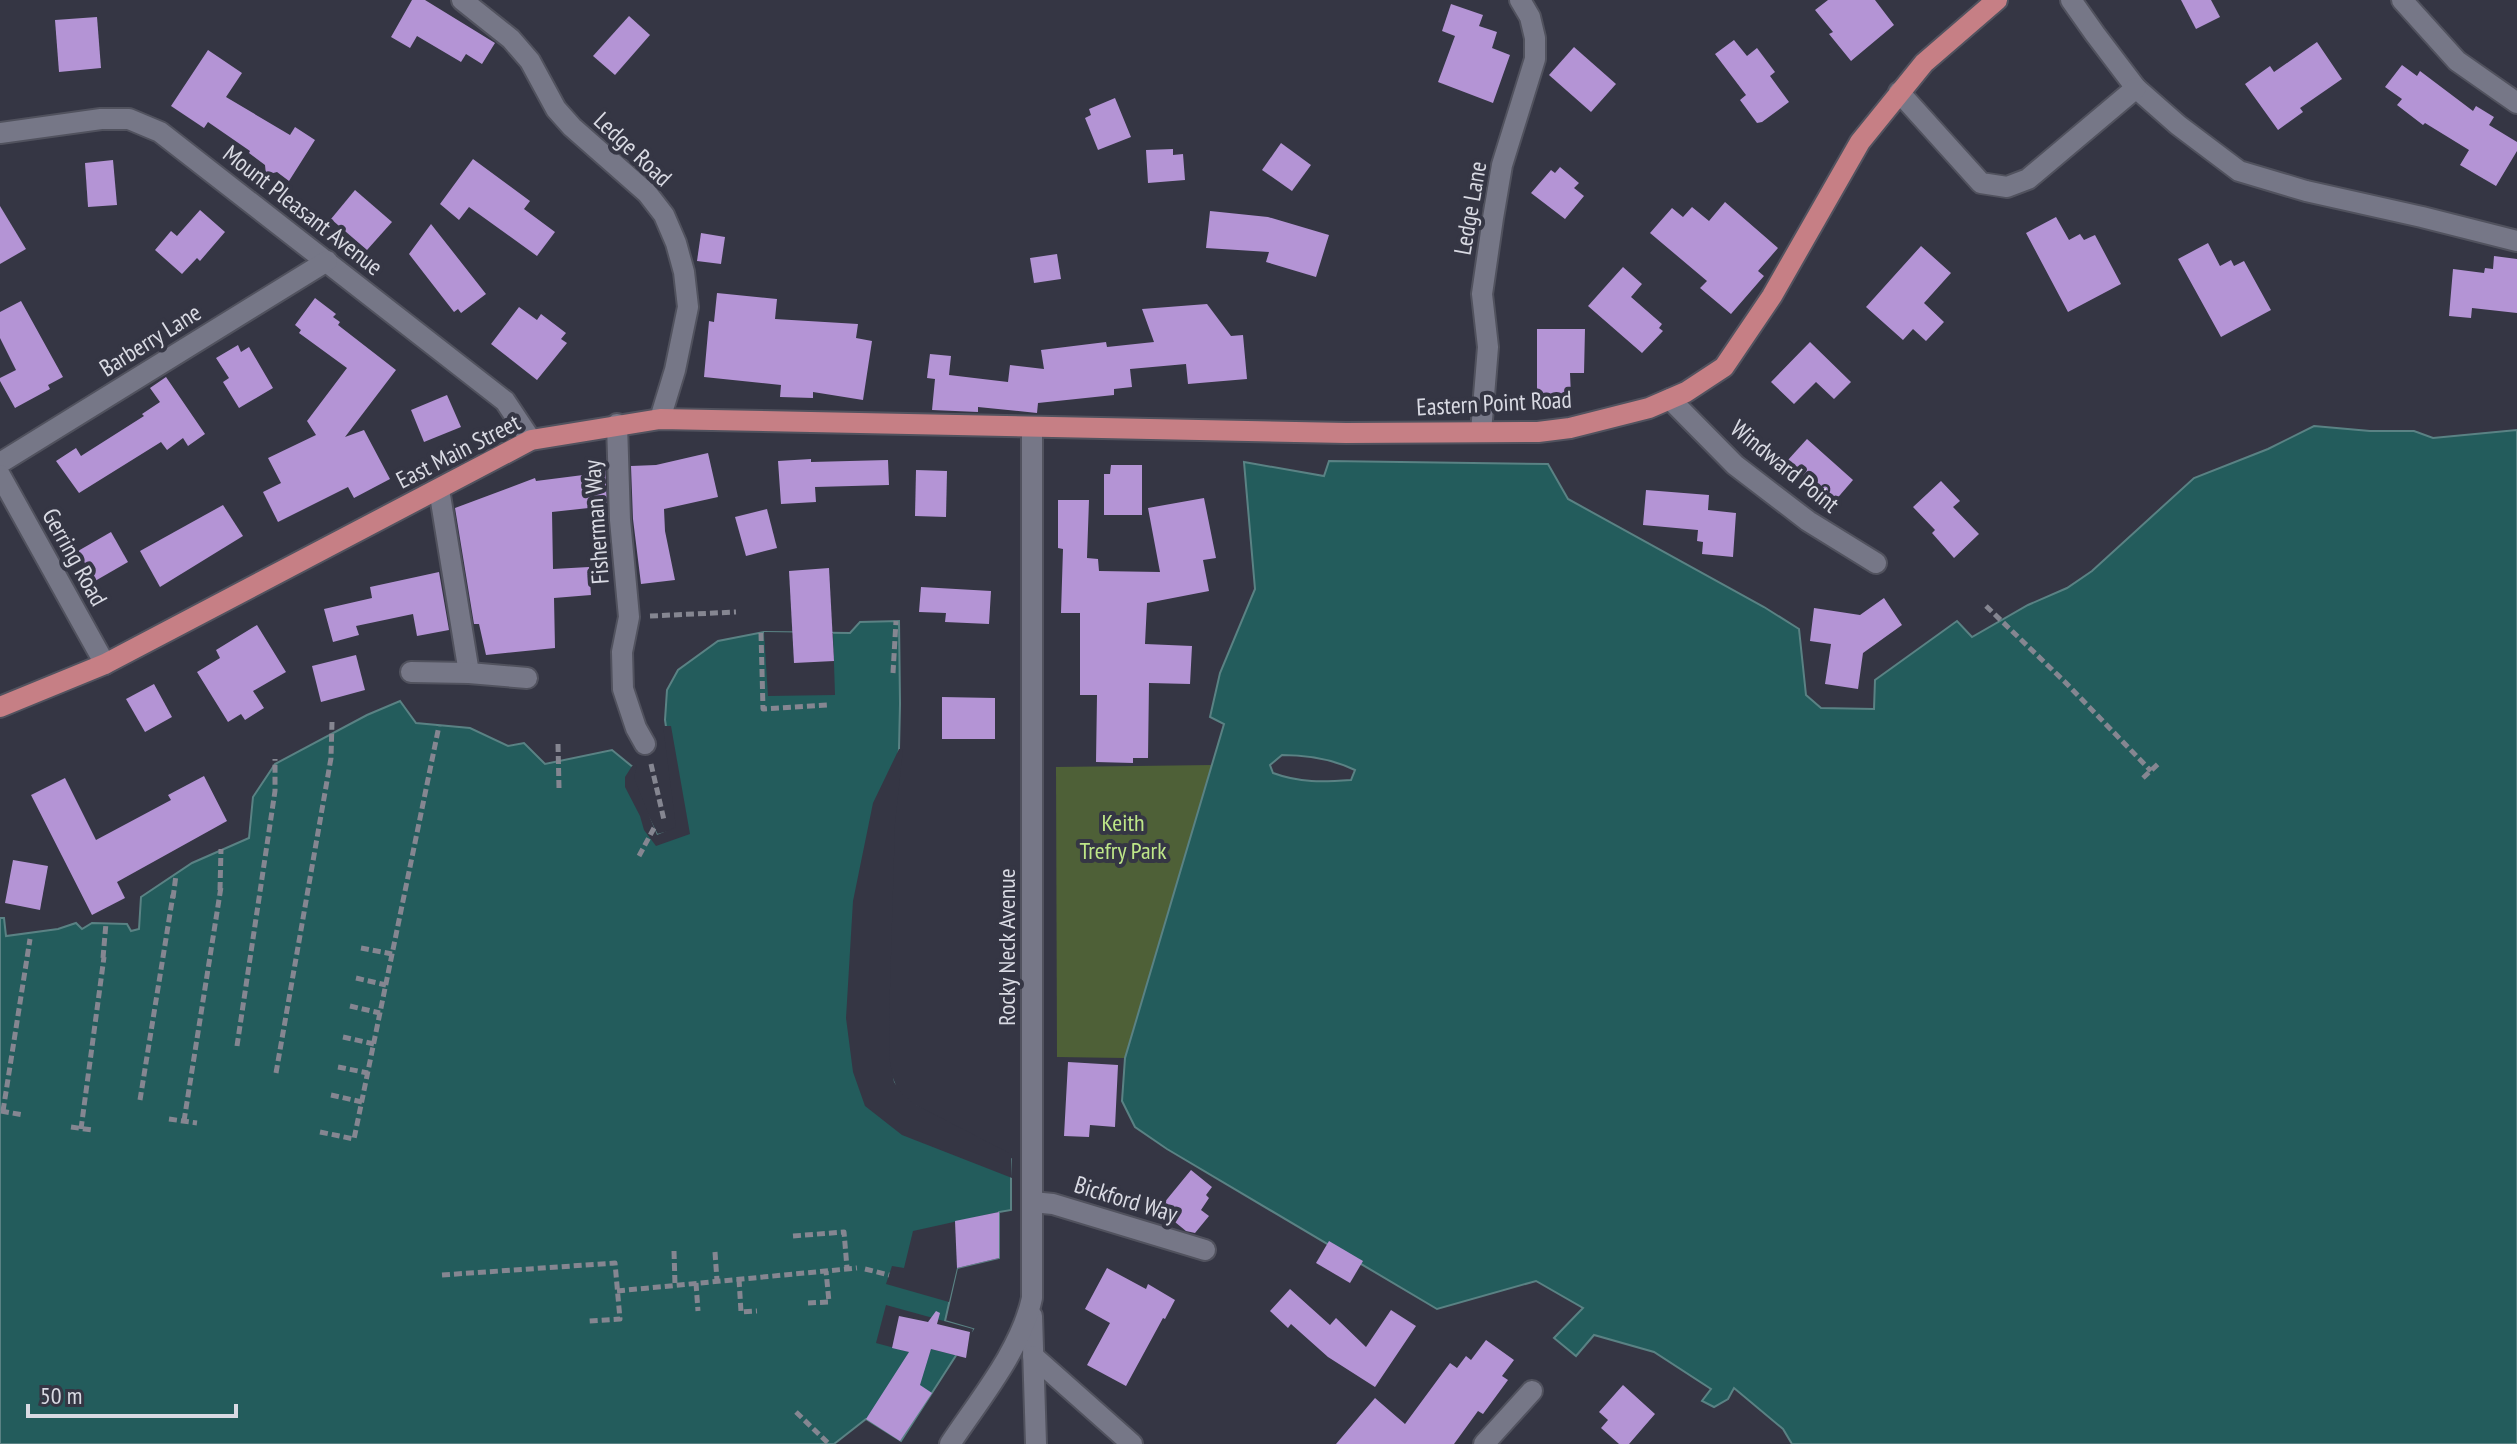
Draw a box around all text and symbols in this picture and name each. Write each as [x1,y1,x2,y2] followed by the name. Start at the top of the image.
[587,105,679,193] street label: Ledge Road
[217,138,389,282] street label: Mount Pleasant Avenue
[1447,159,1493,257] street label: Ledge Lane
[93,297,207,383] street label: Barberry Lane
[1416,383,1572,423] street label: Eastern Point Road
[391,406,526,495] street label: East Main Street
[1724,413,1846,519] street label: Windward Point
[576,459,616,585] street label: Fisherman Way
[35,503,115,611] street label: Gerring Road
[1080,807,1167,866] park label: Keith Trefry Park
[991,868,1022,1026] street label: Rocky Neck Avenue
[1071,1169,1181,1229] street label: Bickford Way
[28,1368,236,1418] scale bar
[40,1380,82,1411] text: 50 m

